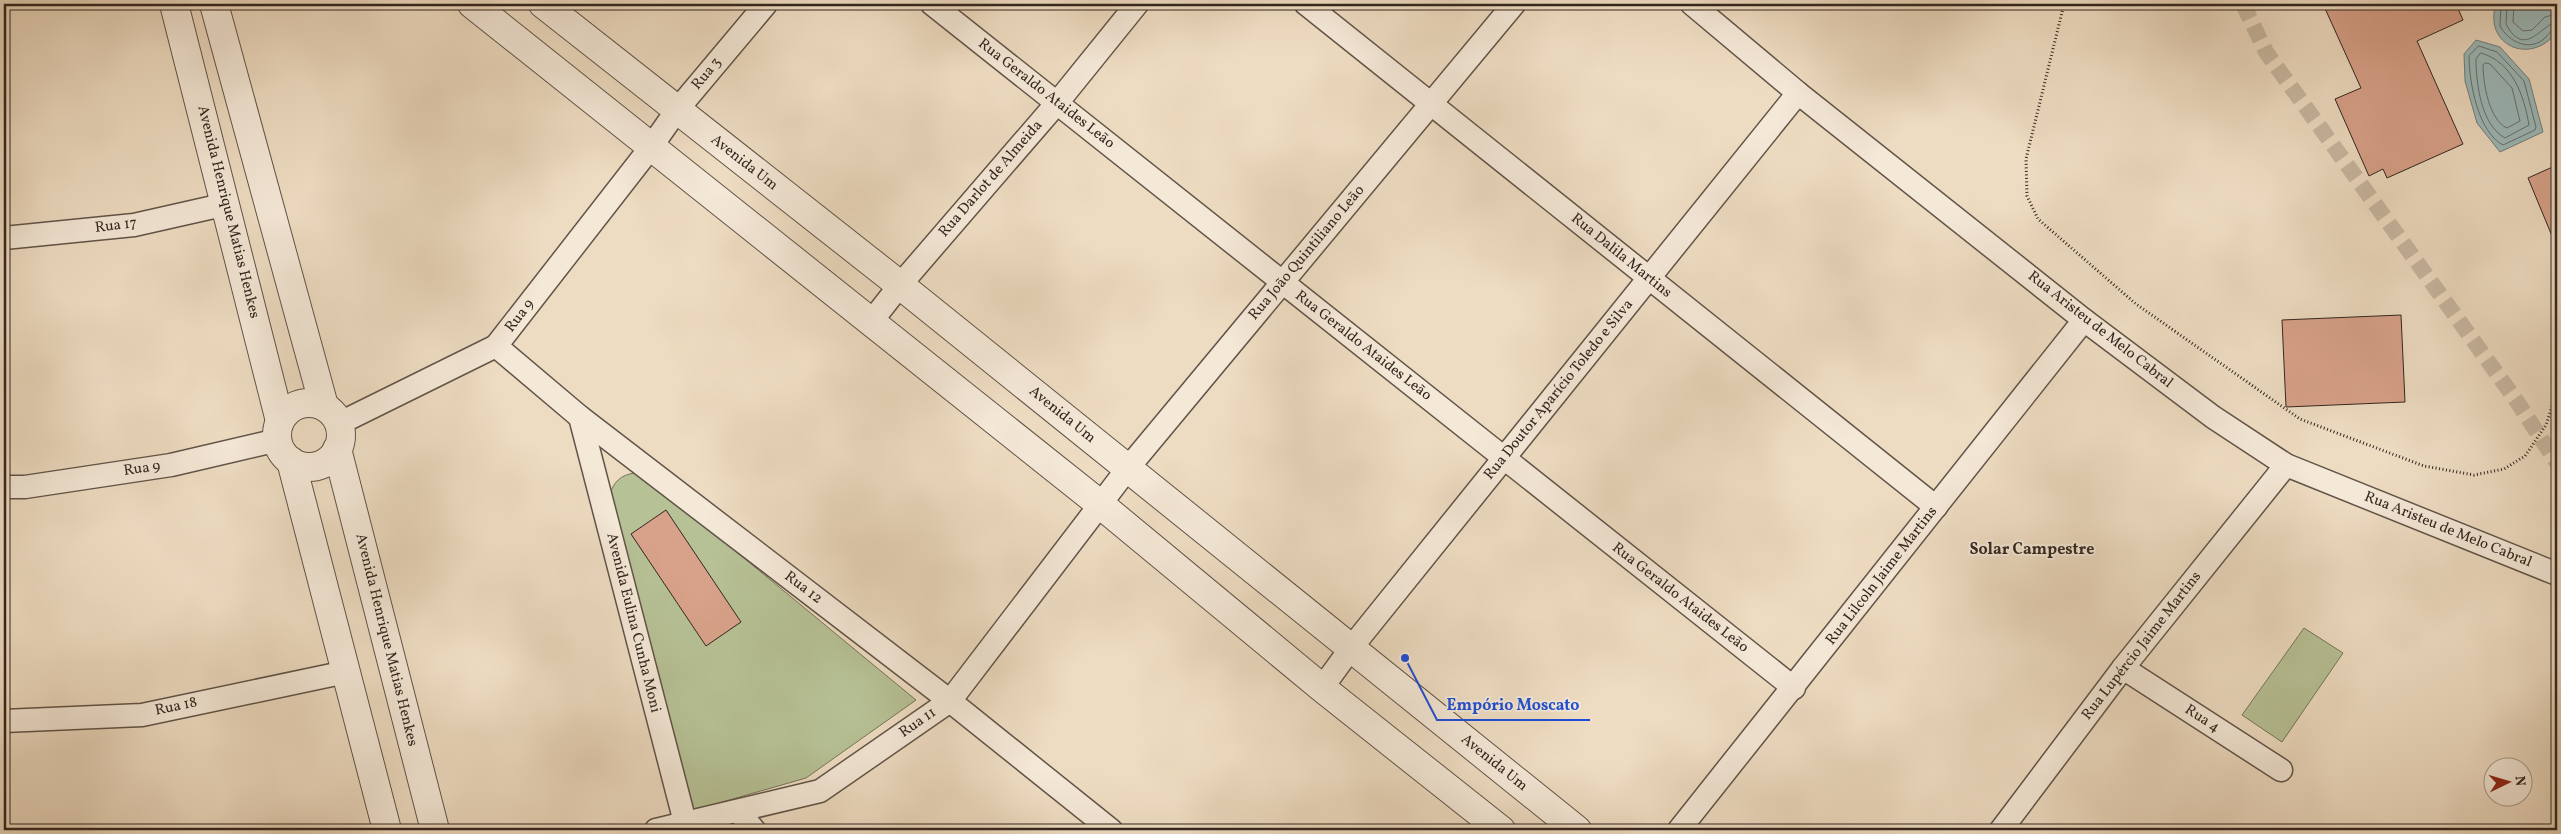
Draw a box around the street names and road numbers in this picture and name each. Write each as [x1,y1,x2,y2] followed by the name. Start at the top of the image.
[973,34,1119,154] street label: Rua Geraldo Ataides Leão
[687,53,727,95] street label: Rua 3
[191,103,265,321] street label: Avenida Henrique Matias Henkes
[934,116,1048,242] street label: Rua Darlot de Almeida
[706,130,782,196] street label: Avenida Um
[1244,181,1370,325] street label: Rua João Quintiliano Leão
[1566,209,1676,303] street label: Rua Dalila Martins
[94,213,138,239] street label: Rua 17
[2023,267,2177,393] street label: Rua Aristeu de Melo Cabral
[1290,286,1436,406] street label: Rua Geraldo Ataides Leão
[500,295,540,337] street label: Rua 9
[1479,295,1639,485] street label: Rua Doutor Aparício Toledo e Silva
[1024,382,1100,448] street label: Avenida Um
[122,456,162,482] street label: Rua 9
[2361,487,2535,573] street label: Rua Aristeu de Melo Cabral
[1821,502,1943,650] street label: Rua Lilcoln Jaime Martins
[349,531,423,749] street label: Avenida Henrique Matias Henkes
[600,531,666,715] street label: Avenida Eulina Cunha Moni
[1607,538,1753,658] street label: Rua Geraldo Ataides Leão
[779,567,827,609] street label: Rua 12
[2077,567,2207,725] street label: Rua Lupércio Jaime Martins
[153,692,199,722] street label: Rua 18
[2180,700,2224,738] street label: Rua 4
[895,703,941,743] street label: Rua 11
[1456,730,1532,796] street label: Avenida Um

